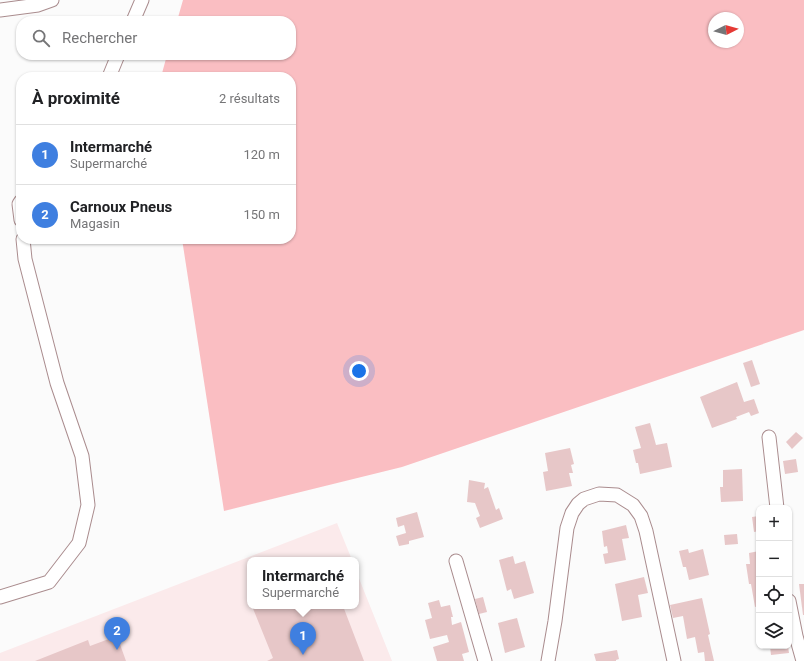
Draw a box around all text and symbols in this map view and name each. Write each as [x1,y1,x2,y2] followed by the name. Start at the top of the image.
[708,12,744,48] north arrow
[16,16,296,60] search box
[30,27,52,49] icon: search
[62,29,137,47] text: Rechercher
[32,88,120,108] text: À proximité
[219,91,280,106] text: 2 résultats
[70,138,152,156] text: Intermarché
[41,147,49,162] text: 1
[243,147,280,162] text: 120 m
[70,156,147,171] text: Supermarché
[70,198,172,216] text: Carnoux Pneus
[41,207,49,222] text: 2
[243,207,280,222] text: 150 m
[70,216,120,231] text: Magasin
[349,361,369,381] your location
[756,505,792,649] map controls
[756,505,792,541] button: +
[756,541,792,577] button: −
[247,557,359,609] popup
[262,567,344,585] text: Intermarché
[756,577,792,613] button: locate
[262,585,339,600] text: Supermarché
[756,613,792,649] button: layers
[104,617,130,650] pin: 2
[290,622,316,655] pin: 1

